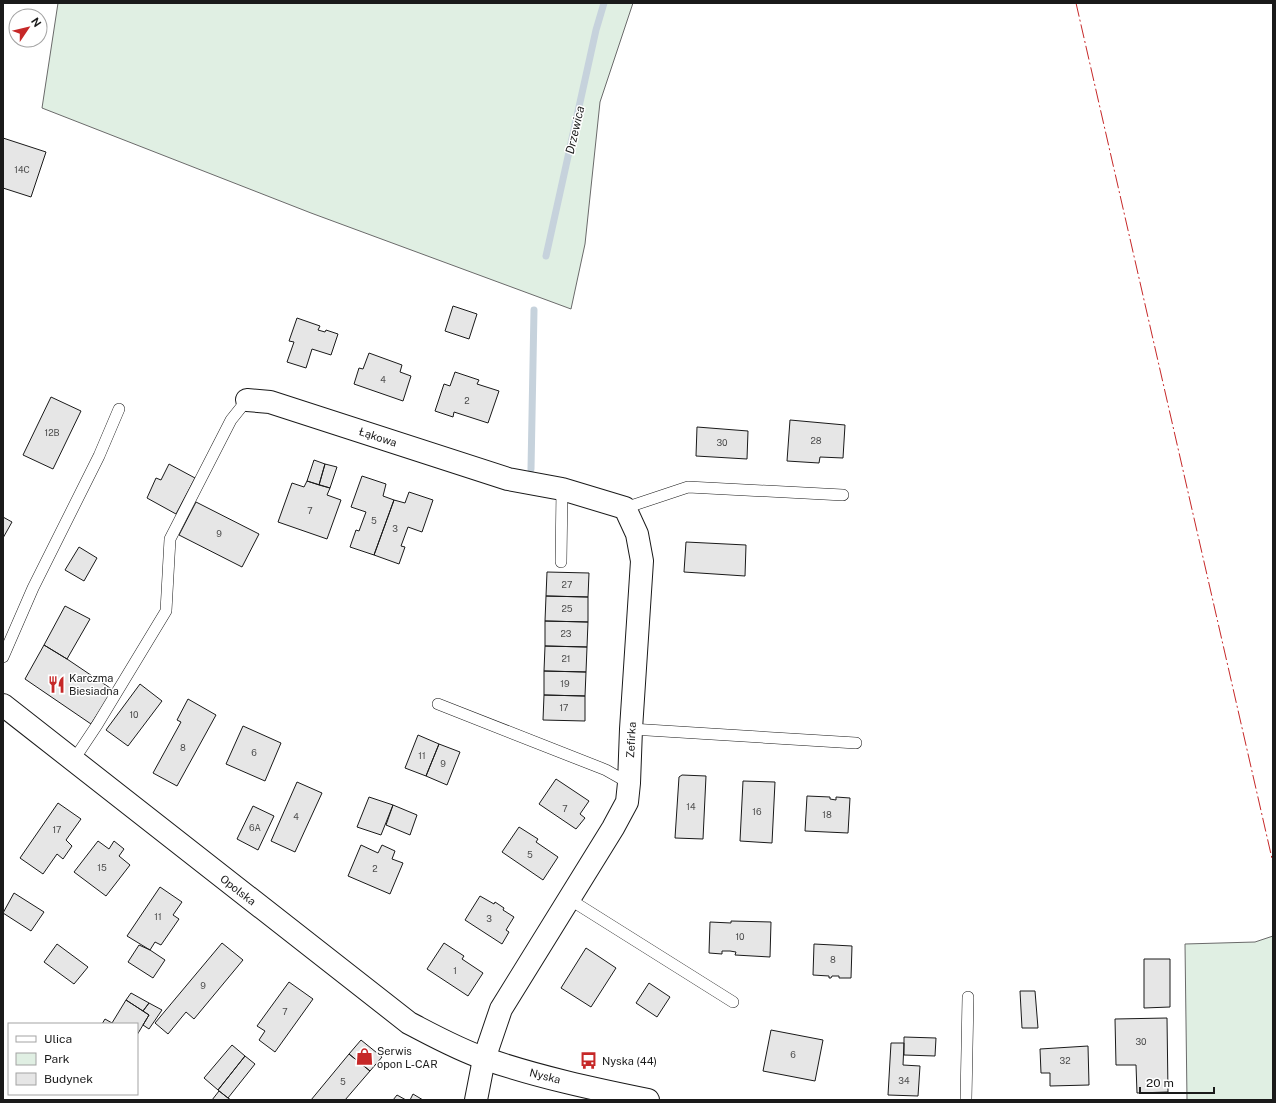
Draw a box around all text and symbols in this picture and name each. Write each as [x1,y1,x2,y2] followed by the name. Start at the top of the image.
[8,8,48,48] north arrow
[29,15,44,29] text: N
[563,105,587,155] water label: Drzewica
[14,164,30,175] house number: 14C
[380,374,386,385] house number: 4
[464,395,470,406] house number: 2
[358,425,398,449] street label: Łąkowa
[44,427,60,438] house number: 12B
[810,435,822,446] house number: 28
[716,437,728,448] house number: 30
[307,505,313,516] house number: 7
[371,515,377,526] house number: 5
[392,523,398,534] house number: 3
[216,528,222,539] house number: 9
[562,579,572,590] house number: 27
[561,603,573,614] house number: 25
[560,628,572,639] house number: 23
[561,653,571,664] house number: 21
[69,672,119,697] place label: Karczma Biesiadna
[46,674,66,694] restaurant icon: Karczma Biesiadna
[560,678,570,689] house number: 19
[559,702,569,713] house number: 17
[129,709,139,720] house number: 10
[624,722,638,758] street label: Zefirka
[180,742,186,753] house number: 8
[251,747,257,758] house number: 6
[418,750,426,761] house number: 11
[440,758,446,769] house number: 9
[686,801,696,812] house number: 14
[562,803,568,814] house number: 7
[752,806,762,817] house number: 16
[822,809,832,820] house number: 18
[293,811,299,822] house number: 4
[249,822,262,833] house number: 6A
[52,824,62,835] house number: 17
[527,849,533,860] house number: 5
[97,862,107,873] house number: 15
[372,863,378,874] house number: 2
[218,872,258,908] street label: Opolska
[154,911,162,922] house number: 11
[486,913,492,924] house number: 3
[735,931,745,942] house number: 10
[830,954,836,965] house number: 8
[453,965,457,976] house number: 1
[200,980,206,991] house number: 9
[282,1006,288,1017] house number: 7
[8,1023,138,1095] legend
[44,1032,72,1046] text: Ulica
[1135,1036,1147,1047] house number: 30
[377,1045,438,1070] place label: Serwis opon L-CAR
[354,1047,374,1067] shop icon: Serwis opon L-CAR
[790,1049,796,1060] house number: 6
[579,1051,599,1071] bus stop icon: Nyska (44)
[44,1052,70,1066] text: Park
[602,1055,657,1067] place label: Nyska (44)
[1059,1055,1071,1066] house number: 32
[528,1066,562,1086] street label: Nyska
[1140,1069,1214,1095] scale bar
[44,1072,93,1086] text: Budynek
[898,1075,910,1086] house number: 34
[340,1076,346,1087] house number: 5
[1146,1076,1174,1090] text: 20 m

